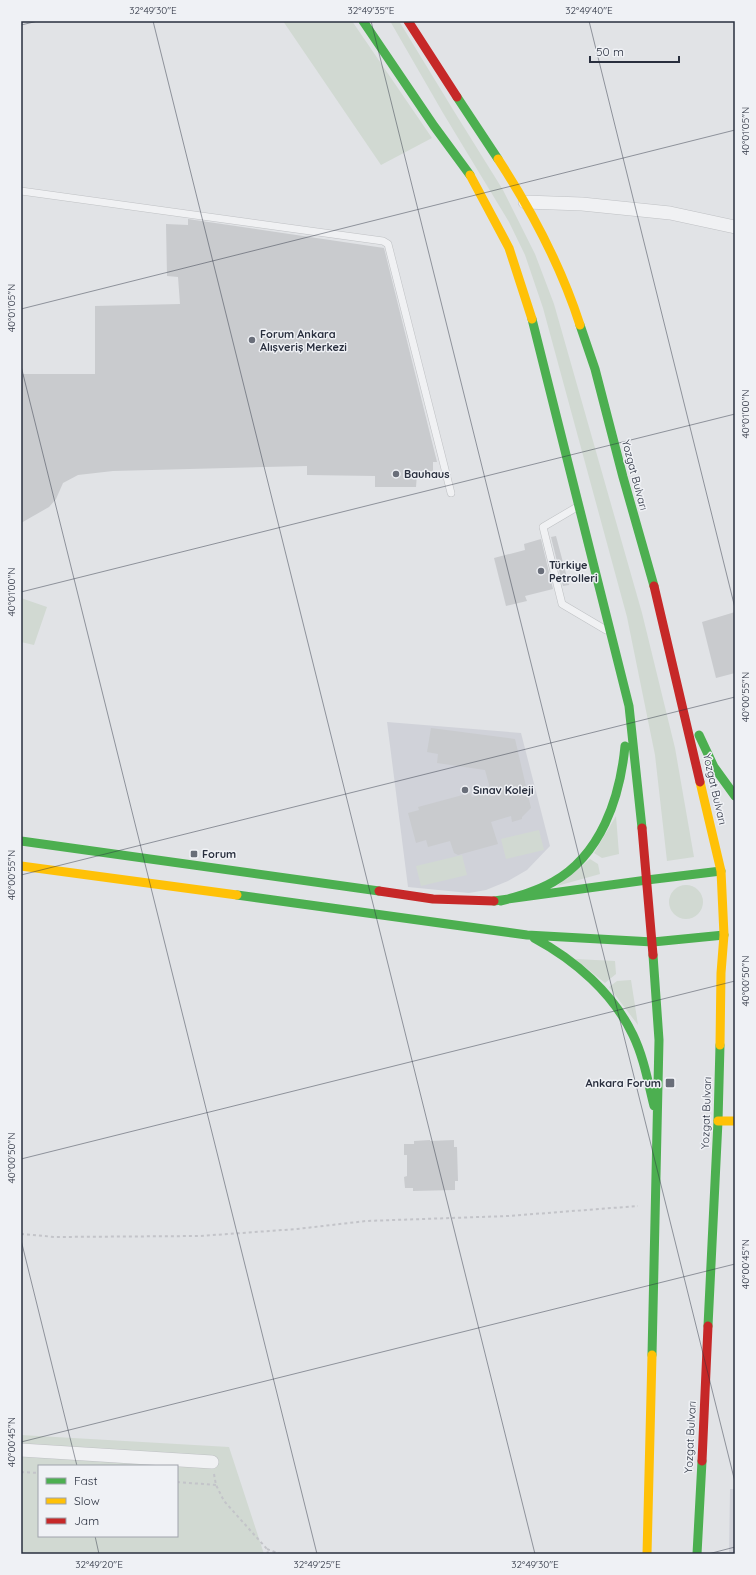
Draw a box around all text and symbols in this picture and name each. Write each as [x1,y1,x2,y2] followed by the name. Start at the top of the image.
[129,4,177,17] text: 32°49'30"E
[348,4,395,17] text: 32°49'35"E
[565,4,613,17] text: 32°49'40"E
[590,38,679,64] scale bar
[596,44,624,59] text: 50 m
[739,107,752,155] text: 40°01'05"N
[5,284,18,332] text: 40°01'05"N
[260,327,347,354] place label: Forum Ankara Alışveriş Merkezi
[247,335,257,345] marker: Forum Ankara Alışveriş Merkezi
[739,389,752,439] text: 40°01'00"N
[619,438,651,512] street label: Yozgat Bulvarı
[404,467,449,481] place label: Bauhaus
[391,469,401,479] marker: Bauhaus
[549,558,598,585] place label: Türkiye Petrolleri
[536,566,546,576] marker: Türkiye Petrolleri
[5,567,18,617] text: 40°01'00"N
[739,672,752,722] text: 40°00'55"N
[700,752,730,826] street label: Yozgat Bulvarı
[473,783,534,797] place label: Sınav Koleji
[460,785,470,795] marker: Sınav Koleji
[202,847,236,861] place label: Forum
[189,849,199,859] marker: Forum
[5,850,18,900] text: 40°00'55"N
[739,956,752,1006] text: 40°00'50"N
[585,1076,661,1090] place label: Ankara Forum
[664,1077,676,1089] marker: Ankara Forum
[698,1077,714,1149] street label: Yozgat Bulvarı
[5,1133,18,1183] text: 40°00'50"N
[739,1239,752,1289] text: 40°00'45"N
[681,1400,699,1474] street label: Yozgat Bulvarı
[5,1417,18,1467] text: 40°00'45"N
[38,1465,178,1537] legend
[74,1473,98,1488] text: Fast
[74,1493,100,1508] text: Slow
[74,1513,99,1528] text: Jam
[75,1558,123,1571] text: 32°49'20"E
[293,1558,341,1571] text: 32°49'25"E
[511,1558,559,1571] text: 32°49'30"E

